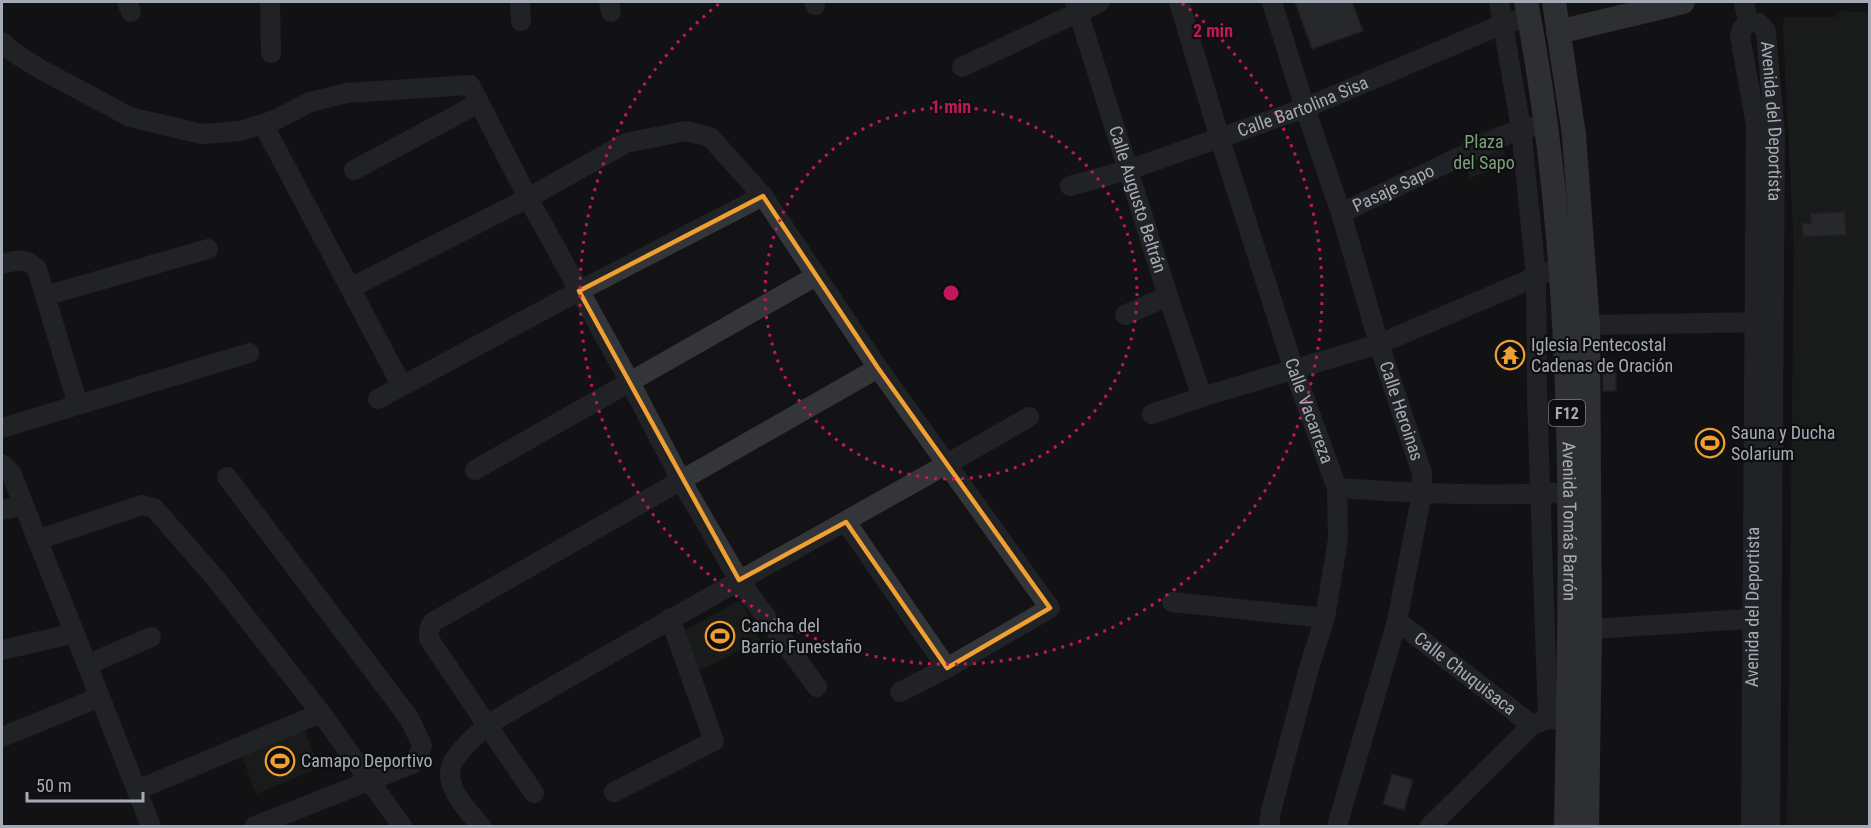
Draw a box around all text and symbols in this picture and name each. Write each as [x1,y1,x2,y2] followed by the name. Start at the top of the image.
[1193,20,1233,41] text: 2 min
[1757,40,1786,201] street label: Avenida del Deportista
[1234,72,1371,141] street label: Calle Bartolina Sisa
[931,96,971,117] text: 1 min
[1105,123,1171,275] street label: Calle Augusto Beltrán
[1453,131,1515,173] park label: Plaza del Sapo
[1349,160,1437,216] street label: Pasaje Sapo
[941,283,961,303] centre of rings
[1531,334,1673,376] place label: Iglesia Pentecostal Cadenas de Oración
[1494,339,1526,371] temple icon: Iglesia Pentecostal Cadenas de Oración
[1281,355,1338,466] street label: Calle Vacarreza
[1375,358,1428,463] street label: Calle Heroinas
[1549,400,1585,426] road number: F12
[1731,422,1835,464] place label: Sauna y Ducha Solarium
[1694,427,1726,459] sports icon: Sauna y Ducha Solarium
[1558,442,1581,601] street label: Avenida Tomás Barrón
[1741,527,1763,687] street label: Avenida del Deportista
[741,615,862,657] place label: Cancha del Barrio Funestaño
[704,620,736,652] sports icon: Cancha del Barrio Funestaño
[1410,627,1521,719] street label: Calle Chuquisaca
[264,745,296,777] sports icon: Camapo Deportivo
[301,750,433,771] place label: Camapo Deportivo
[27,765,142,803] scale bar
[36,775,71,796] text: 50 m

